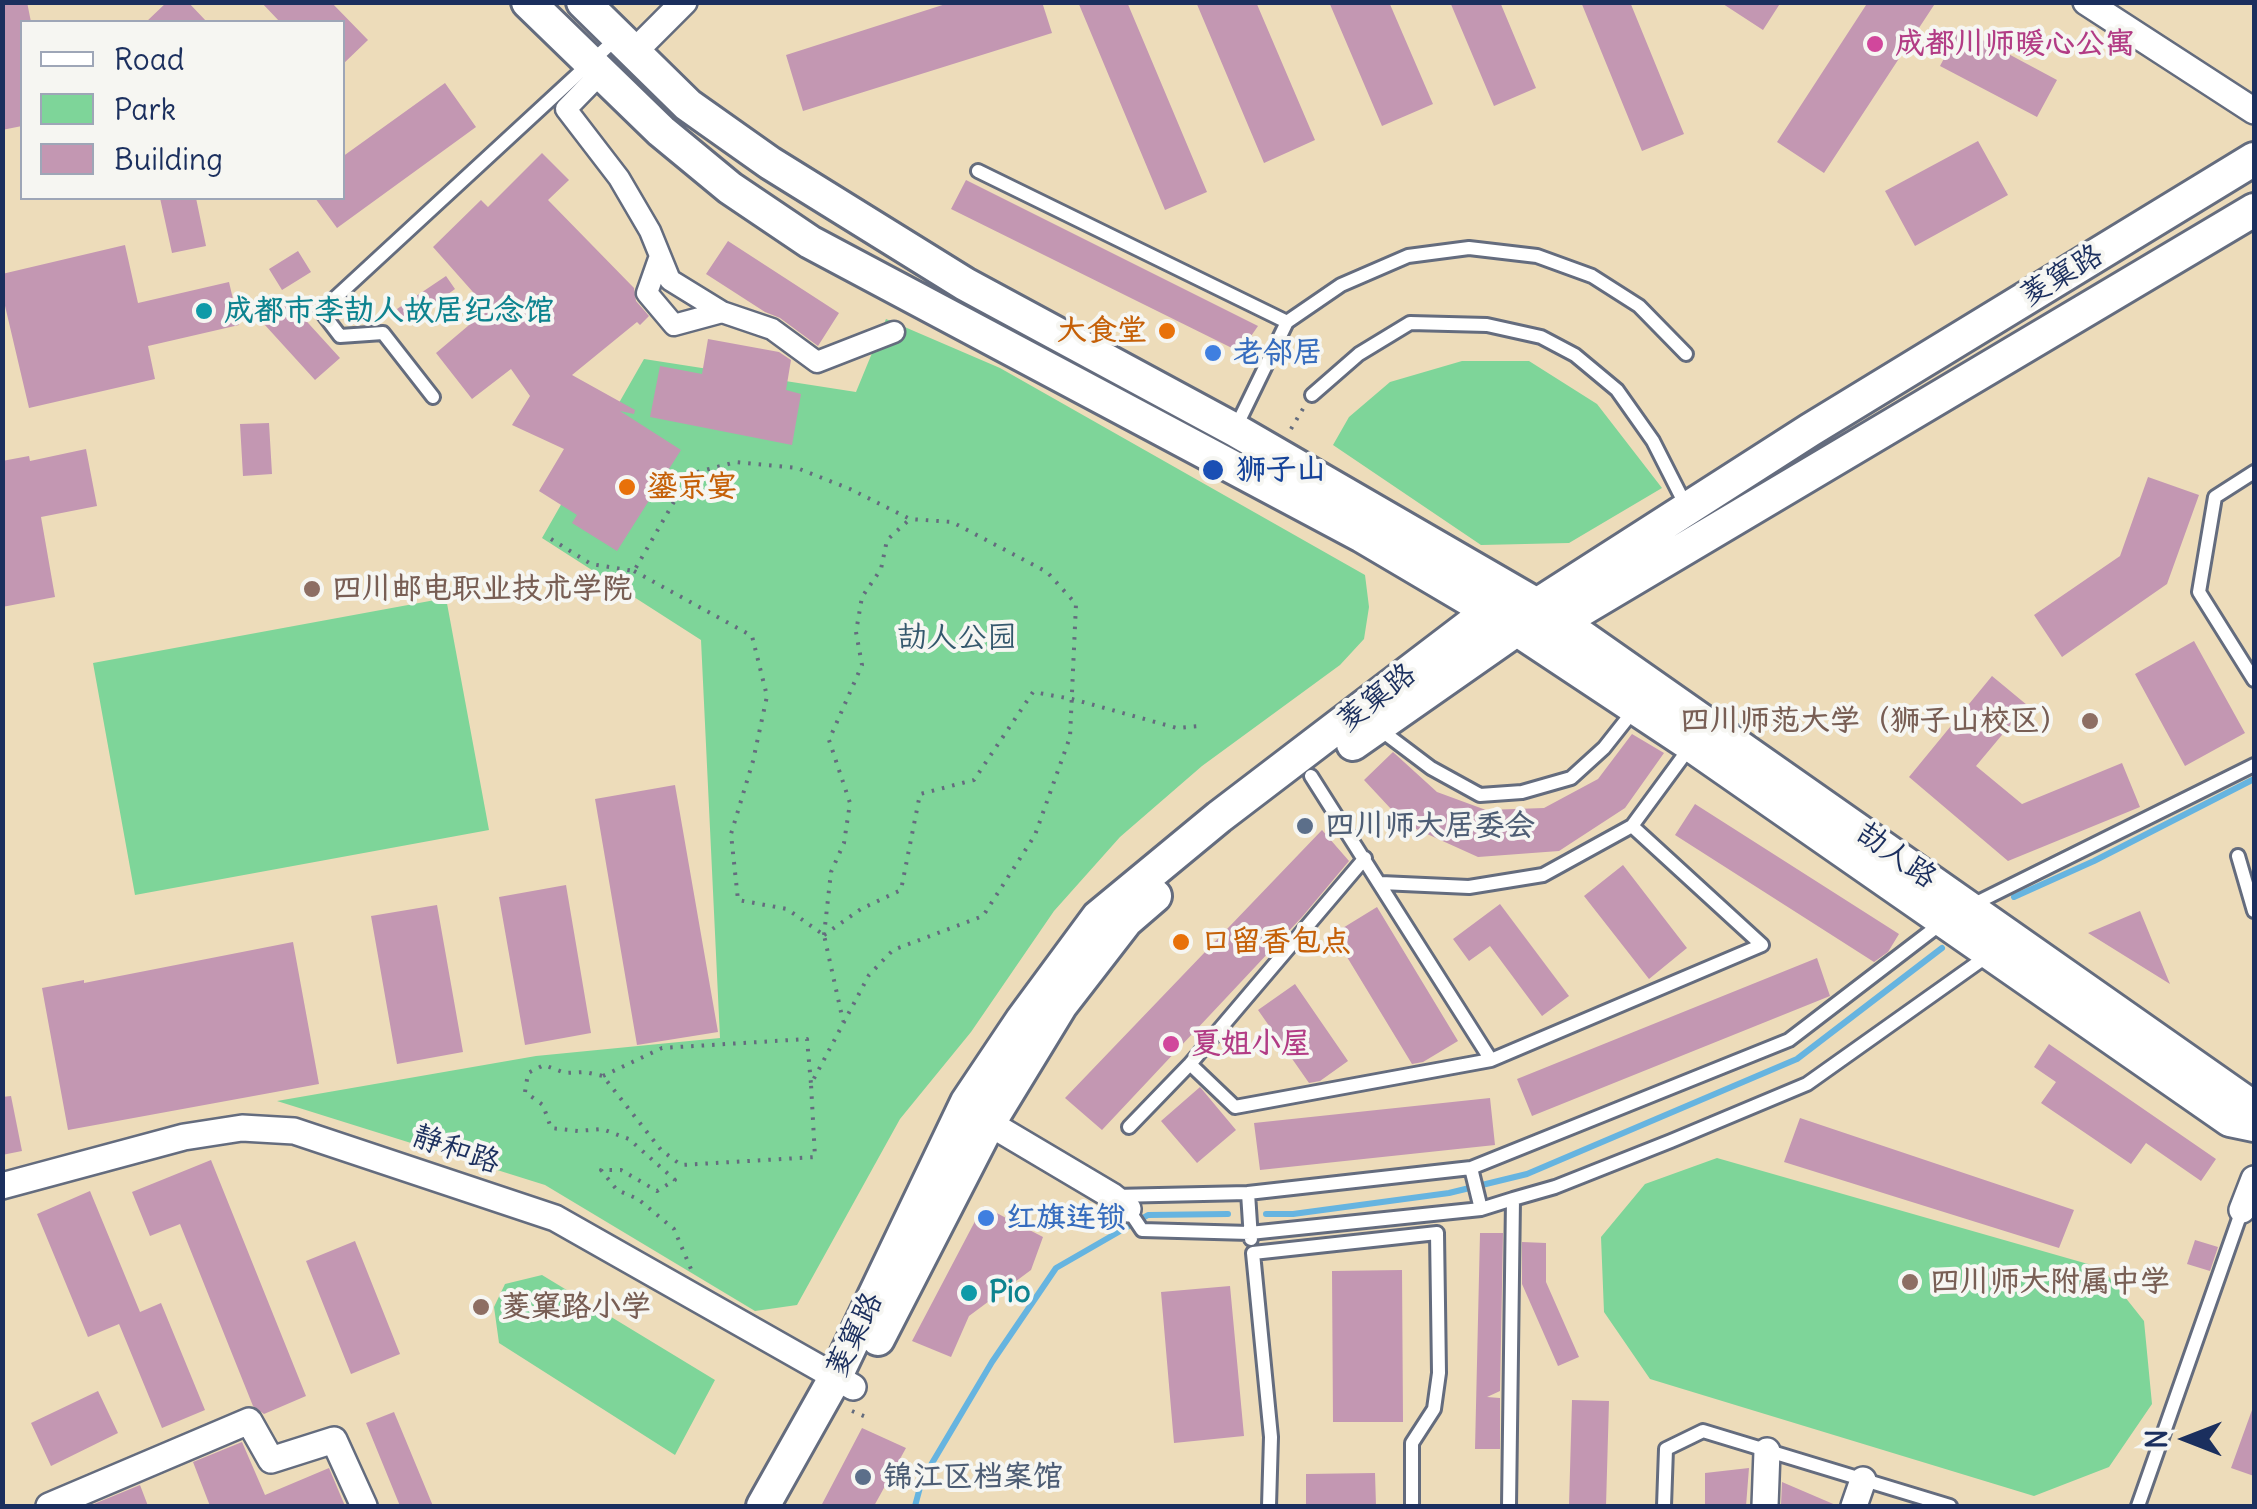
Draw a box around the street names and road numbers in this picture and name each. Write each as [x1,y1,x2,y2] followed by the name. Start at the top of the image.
[2014,237,2110,315] street label: 菱窠路
[1330,656,1424,740] street label: 菱窠路
[1849,815,1943,897] street label: 劼人路
[408,1118,504,1182] street label: 静和路
[819,1287,891,1383] street label: 菱窠路

